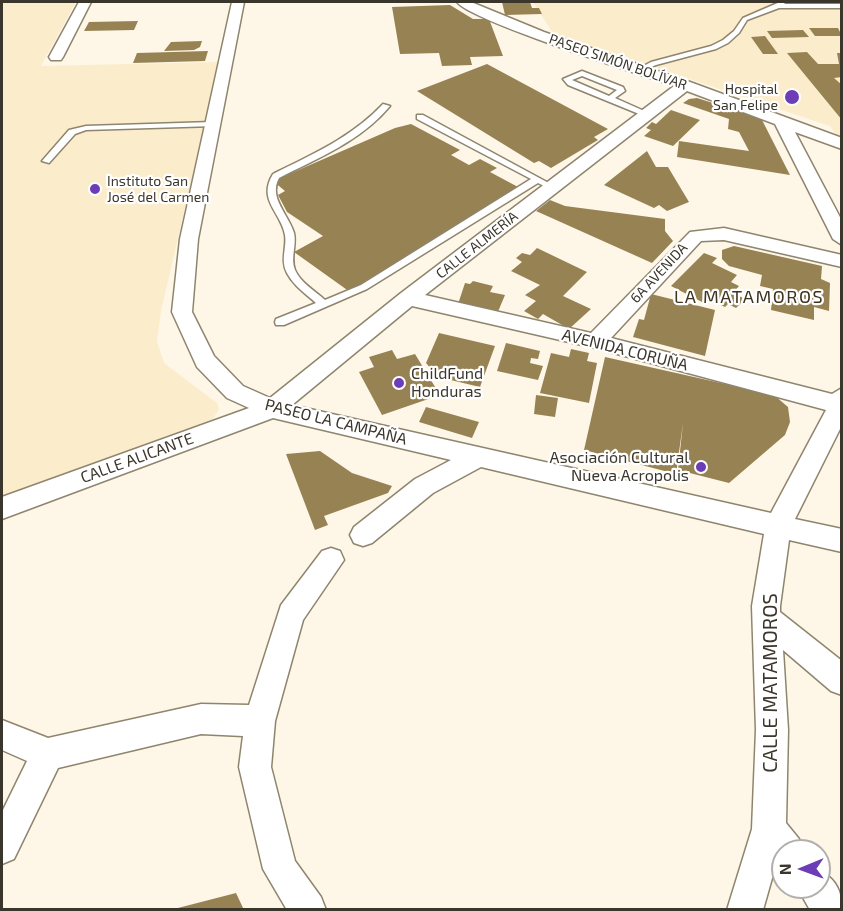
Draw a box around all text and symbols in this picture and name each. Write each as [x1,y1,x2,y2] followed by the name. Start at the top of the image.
[547,30,689,94] street label: PASEO SIMÓN BOLÍVAR
[713,81,778,114] place label: Hospital San Felipe
[783,88,801,106] marker: Hospital San Felipe
[107,173,209,206] place label: Instituto San José del Carmen
[88,182,102,196] marker: Instituto San José del Carmen
[433,208,521,282] street label: CALLE ALMERÍA
[627,240,691,306] street label: 6A AVENIDA
[674,286,824,308] district label: LA MATAMOROS
[560,325,690,375] street label: AVENIDA CORUÑA
[411,364,483,402] place label: ChildFund Honduras
[392,376,406,390] marker: ChildFund Honduras
[263,395,409,449] street label: PASEO LA CAMPAÑA
[78,429,196,487] street label: CALLE ALICANTE
[549,448,689,486] place label: Asociación Cultural Nueva Acropolis
[694,460,708,474] marker: Asociación Cultural Nueva Acropolis
[758,593,782,773] street label: CALLE MATAMOROS
[771,839,831,899] north arrow
[775,863,794,875] text: N

